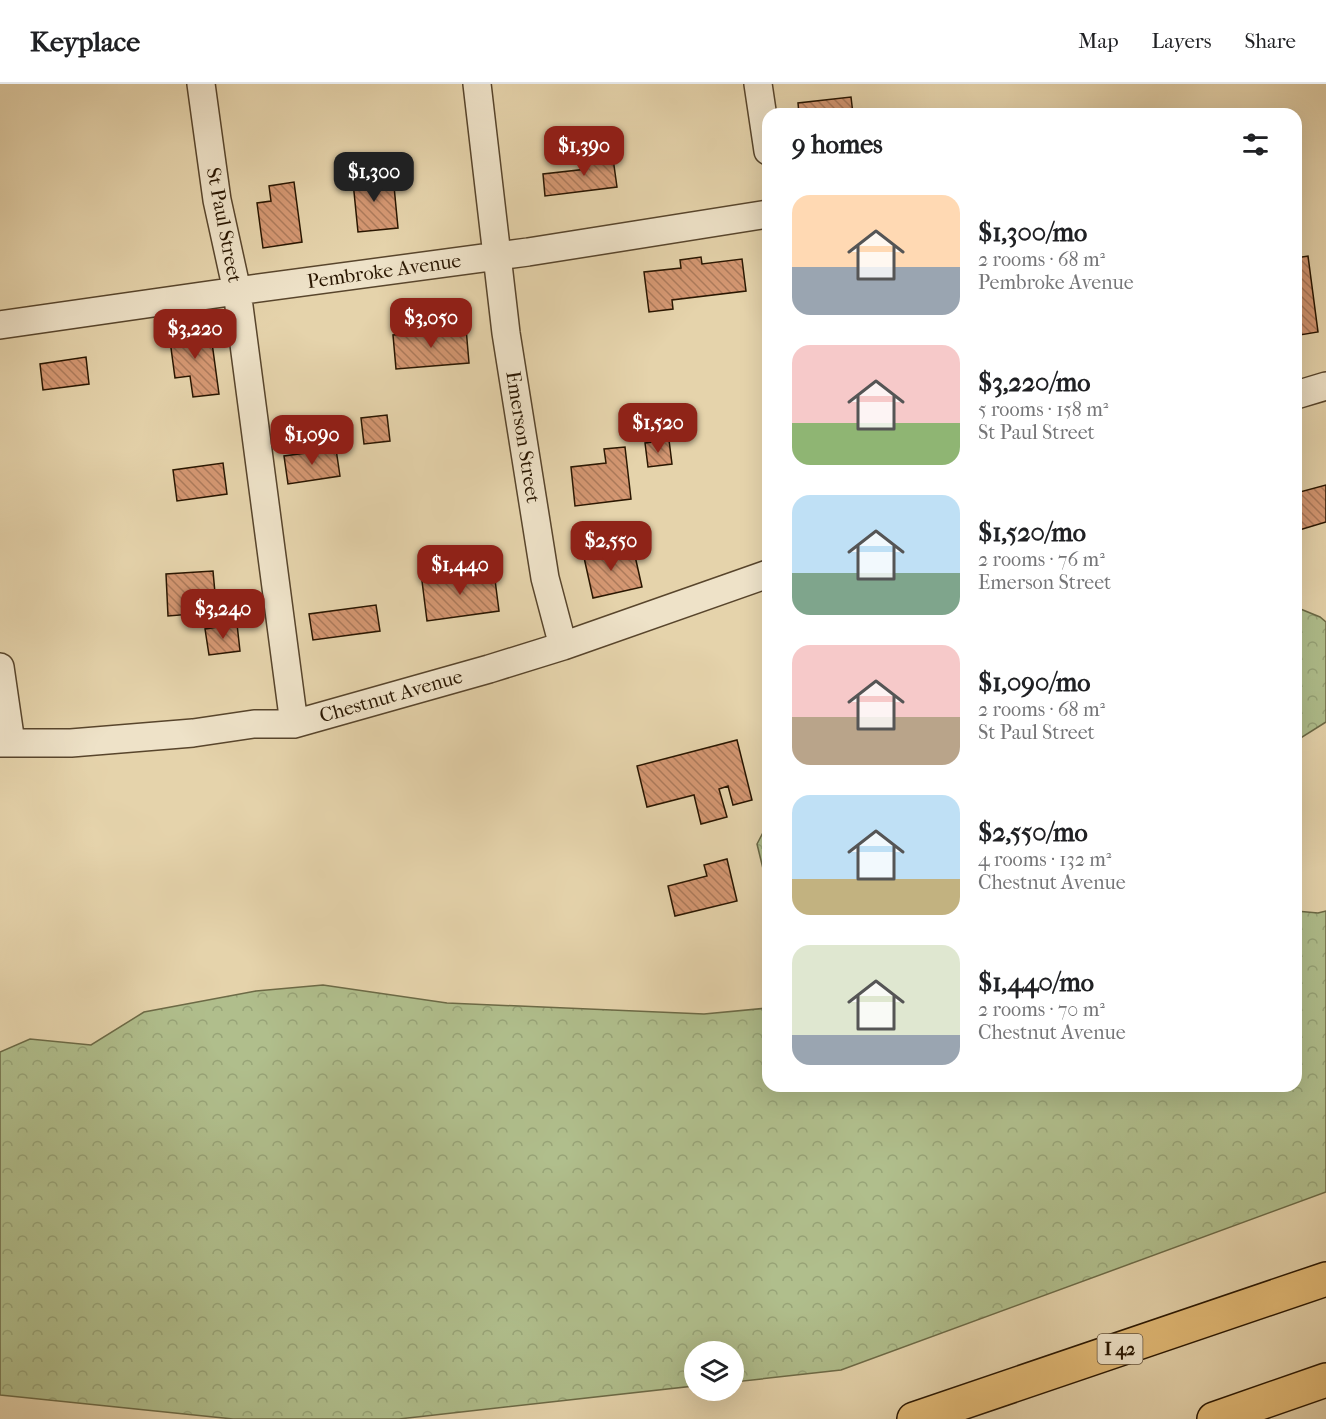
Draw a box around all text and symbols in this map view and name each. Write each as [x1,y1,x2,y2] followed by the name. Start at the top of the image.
[30,25,140,58] text: Keyplace
[1078,29,1119,53] text: Map
[1152,29,1211,53] text: Layers
[1244,29,1296,53] text: Share
[535,126,633,177] pin: $1,390
[1239,128,1272,161] icon: filters
[792,129,883,160] text: 9 homes
[558,134,610,157] text: $1,390
[325,152,423,203] pin: $1,300
[348,160,400,183] text: $1,300
[202,166,246,284] street label: St Paul Street
[978,217,1087,248] text: $1,300/mo
[840,219,912,291] icon: home
[978,248,1105,271] text: 2 rooms · 68 m²
[305,249,463,293] street label: Pembroke Avenue
[978,271,1134,294] text: Pembroke Avenue
[382,298,480,349] pin: $3,050
[404,306,458,329] text: $3,050
[146,309,244,360] pin: $3,220
[168,317,222,340] text: $3,220
[978,367,1090,398] text: $3,220/mo
[501,369,545,505] street label: Emerson Street
[840,369,912,441] icon: home
[978,398,1108,421] text: 5 rooms · 158 m²
[609,403,707,454] pin: $1,520
[632,411,684,434] text: $1,520
[263,415,361,466] pin: $1,090
[978,421,1095,444] text: St Paul Street
[285,423,339,446] text: $1,090
[978,517,1086,548] text: $1,520/mo
[840,519,912,591] icon: home
[562,521,660,572] pin: $2,550
[585,529,637,552] text: $2,550
[411,545,509,596] pin: $1,440
[978,548,1105,571] text: 2 rooms · 76 m²
[431,553,489,576] text: $1,440
[978,571,1111,594] text: Emerson Street
[174,589,272,640] pin: $3,240
[195,597,251,620] text: $3,240
[317,665,465,727] street label: Chestnut Avenue
[978,667,1090,698] text: $1,090/mo
[840,669,912,741] icon: home
[978,698,1105,721] text: 2 rooms · 68 m²
[978,721,1095,744] text: St Paul Street
[978,817,1088,848] text: $2,550/mo
[840,819,912,891] icon: home
[978,848,1111,871] text: 4 rooms · 132 m²
[978,871,1126,894] text: Chestnut Avenue
[978,967,1094,998] text: $1,440/mo
[840,969,912,1041] icon: home
[978,998,1105,1021] text: 2 rooms · 70 m²
[978,1021,1126,1044] text: Chestnut Avenue
[1098,1334,1142,1364] road number: I 42
[684,1341,744,1401] map controls
[684,1341,744,1401] button: layers

